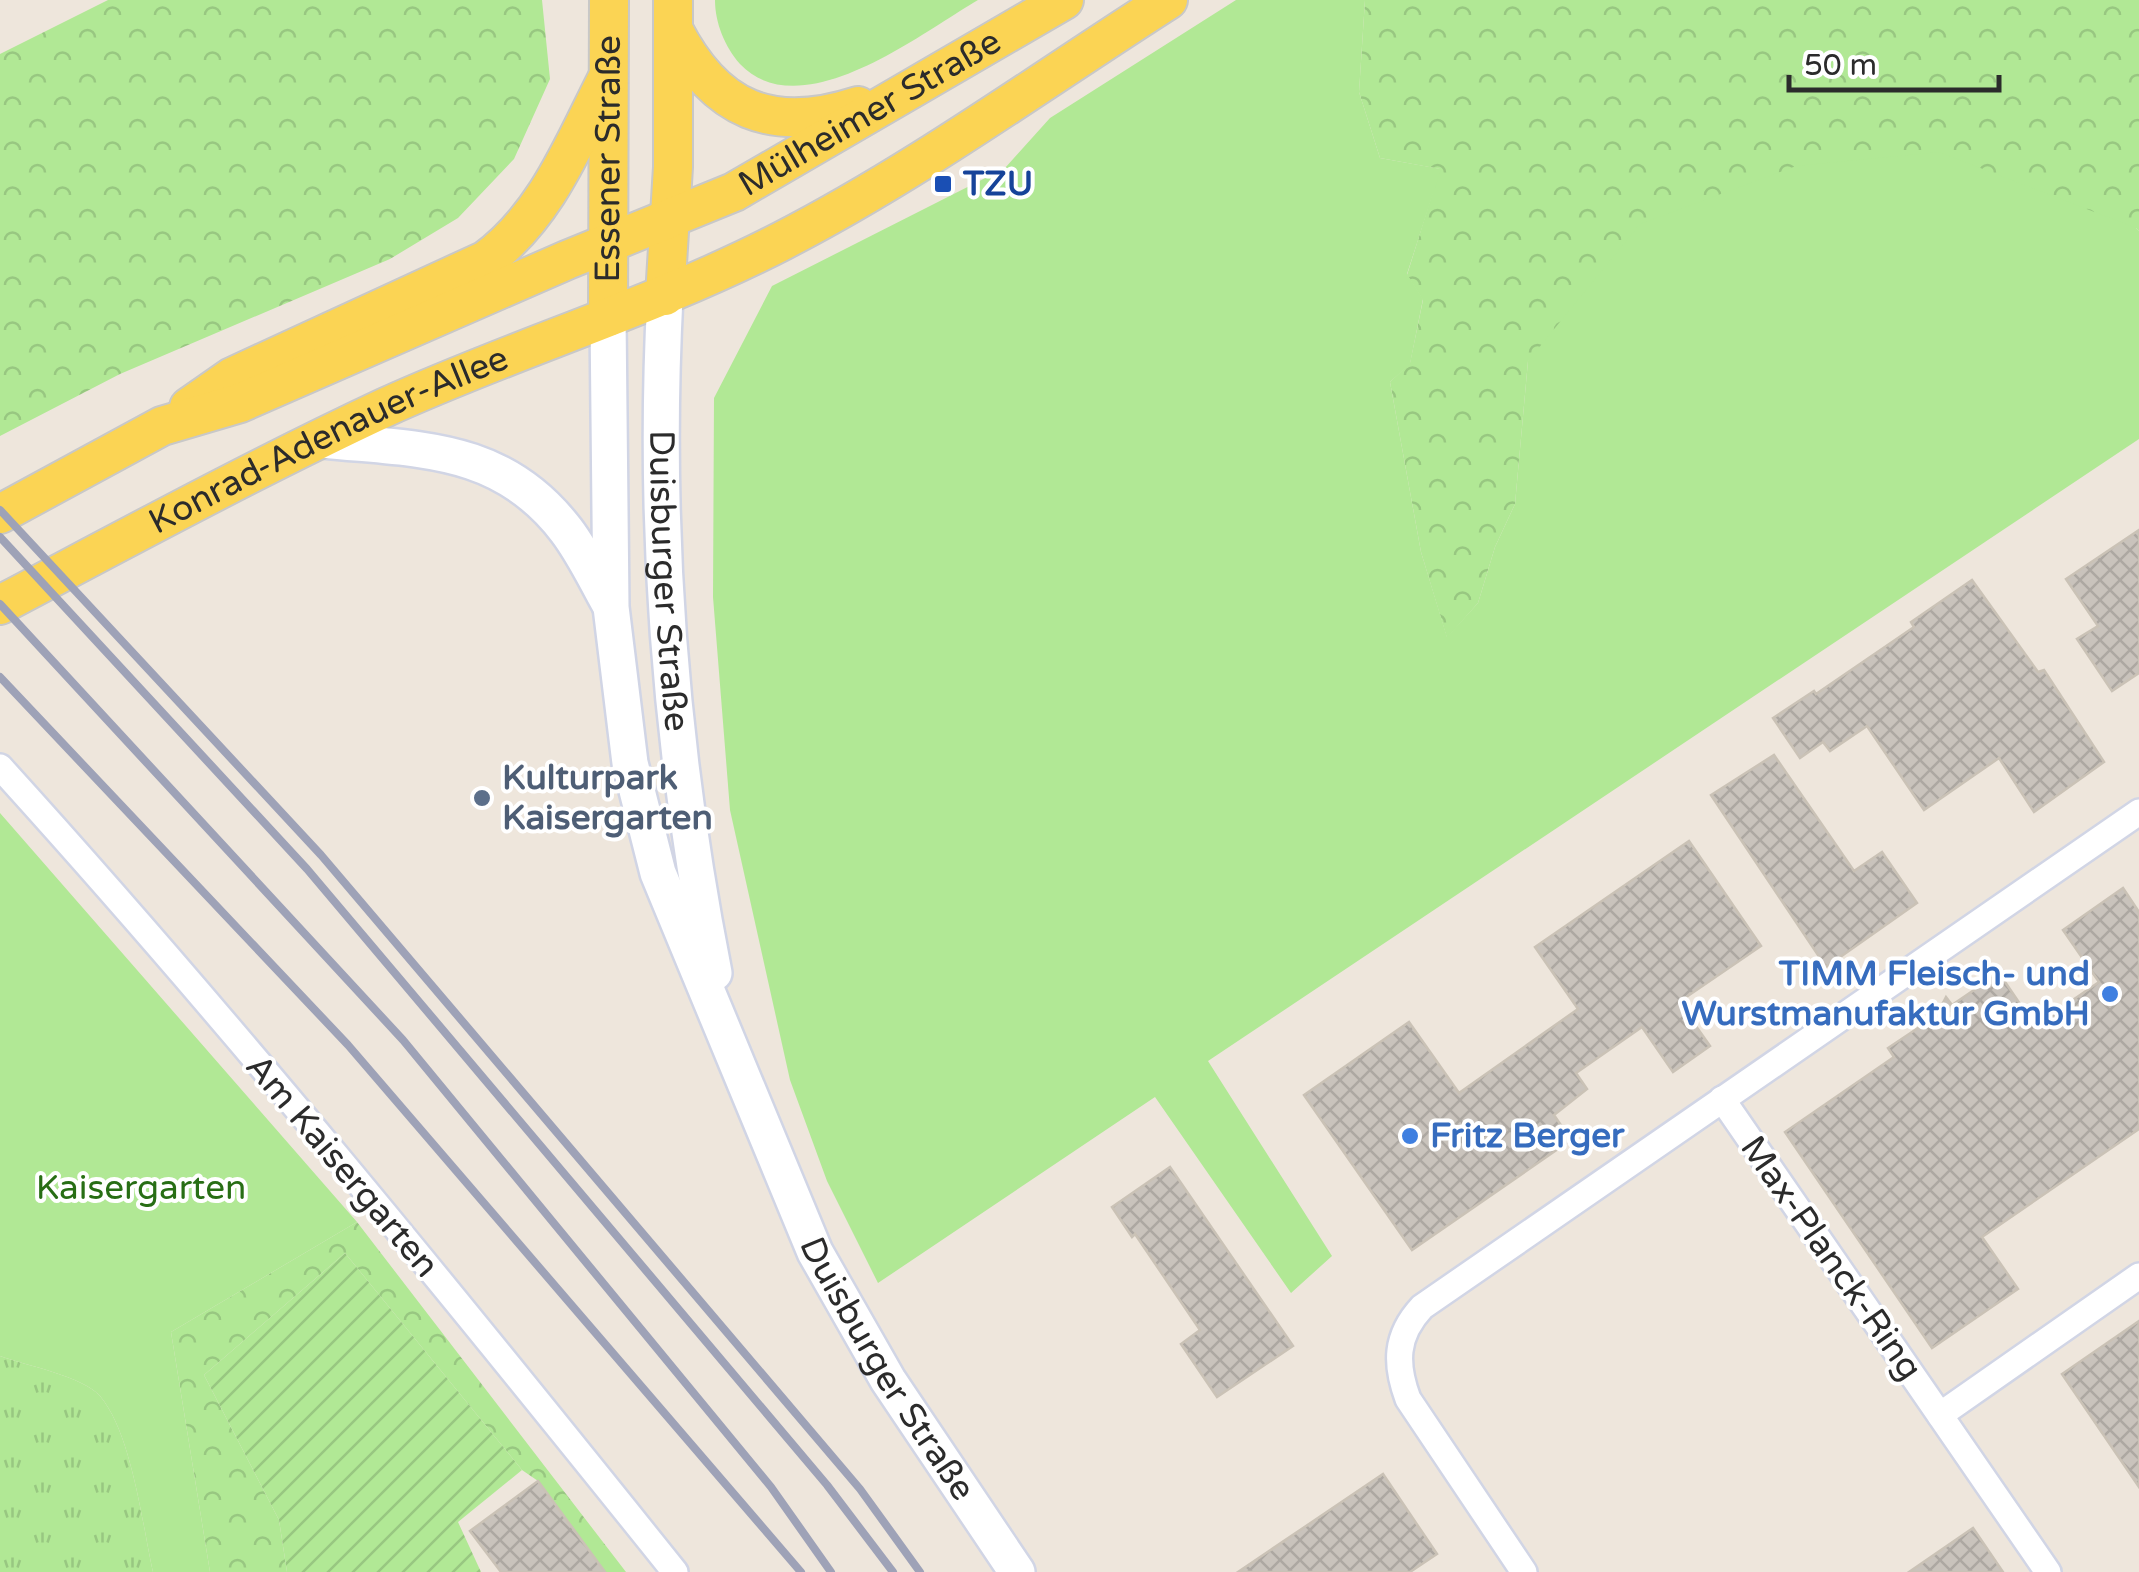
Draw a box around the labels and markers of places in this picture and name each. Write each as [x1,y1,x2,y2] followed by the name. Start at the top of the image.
[962,163,1033,205] place label: TZU
[932,173,954,195] marker: TZU
[502,757,713,839] place label: Kulturpark Kaisergarten
[471,787,493,809] marker: Kulturpark Kaisergarten
[1682,953,2090,1035] place label: TIMM Fleisch- und Wurstmanufaktur GmbH
[2099,983,2121,1005] marker: TIMM Fleisch- und Wurstmanufaktur GmbH
[1430,1115,1625,1157] place label: Fritz Berger
[1399,1125,1421,1147] marker: Fritz Berger

